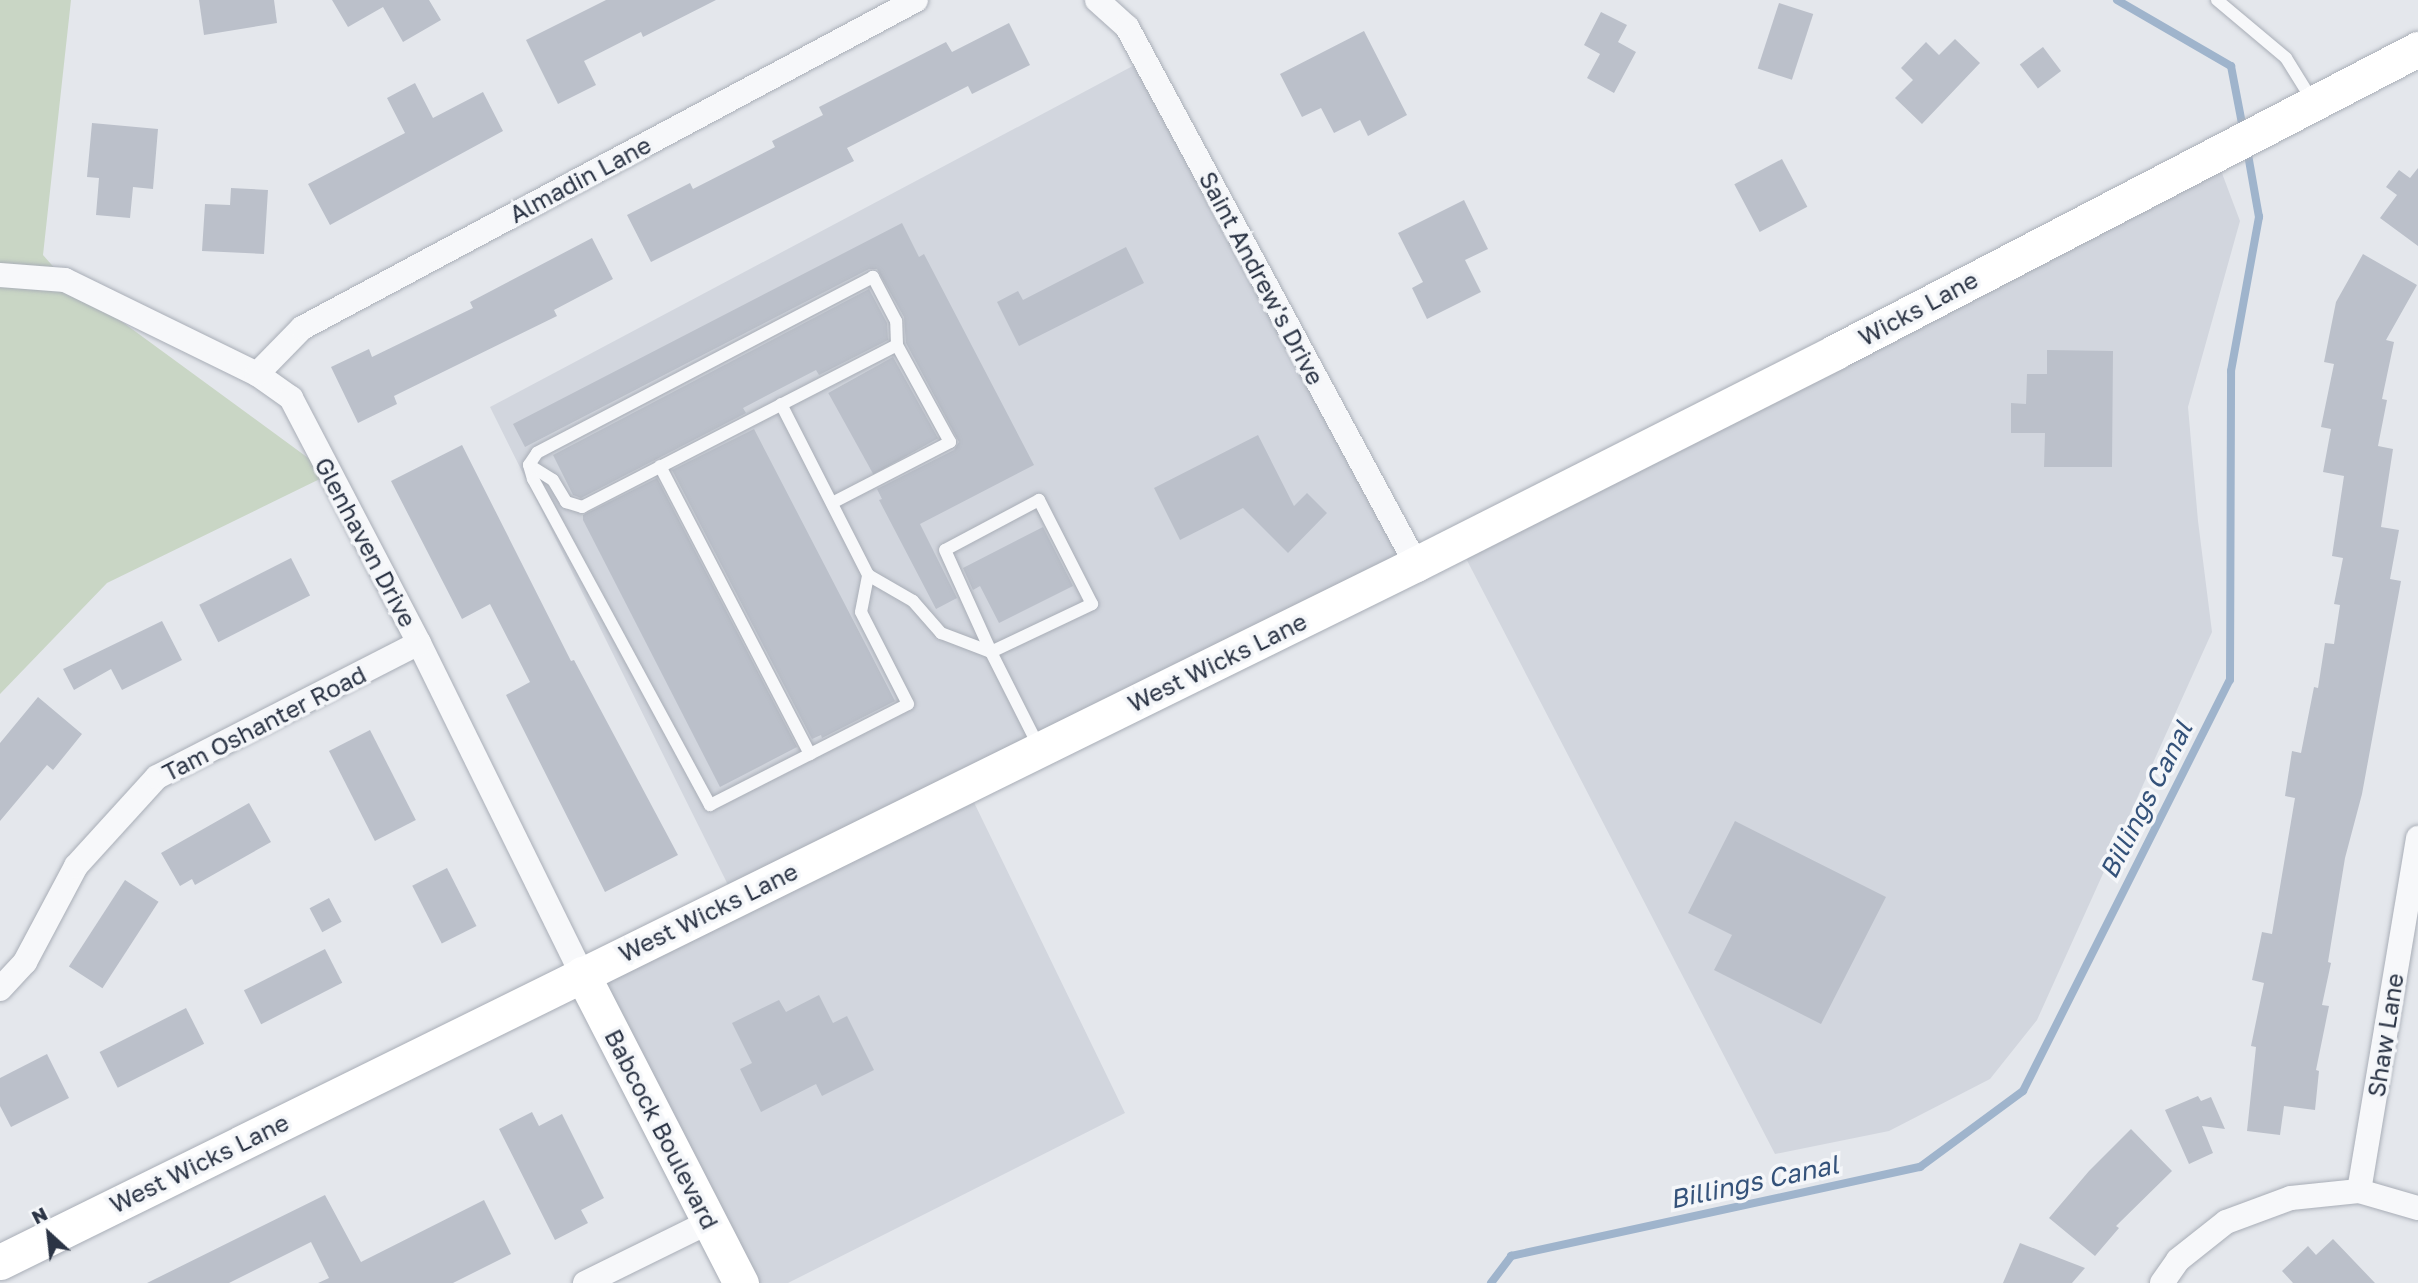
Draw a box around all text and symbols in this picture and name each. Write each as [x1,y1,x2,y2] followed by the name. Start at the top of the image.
[504,130,656,228] street label: Almadin Lane
[1194,166,1330,390] street label: Saint Andrew's Drive
[1853,265,1983,351] street label: Wicks Lane
[309,452,423,632] street label: Glenhaven Drive
[1123,606,1311,718] street label: West Wicks Lane
[157,659,371,787] street label: Tam Oshanter Road
[2093,716,2199,884] water label: Billings Canal
[614,856,802,968] street label: West Wicks Lane
[2361,971,2409,1099] street label: Shaw Lane
[599,1024,725,1234] street label: Babcock Boulevard
[105,1107,293,1219] street label: West Wicks Lane
[1667,1149,1841,1215] water label: Billings Canal
[14,1199,84,1269] north arrow
[28,1201,51,1228] text: N

